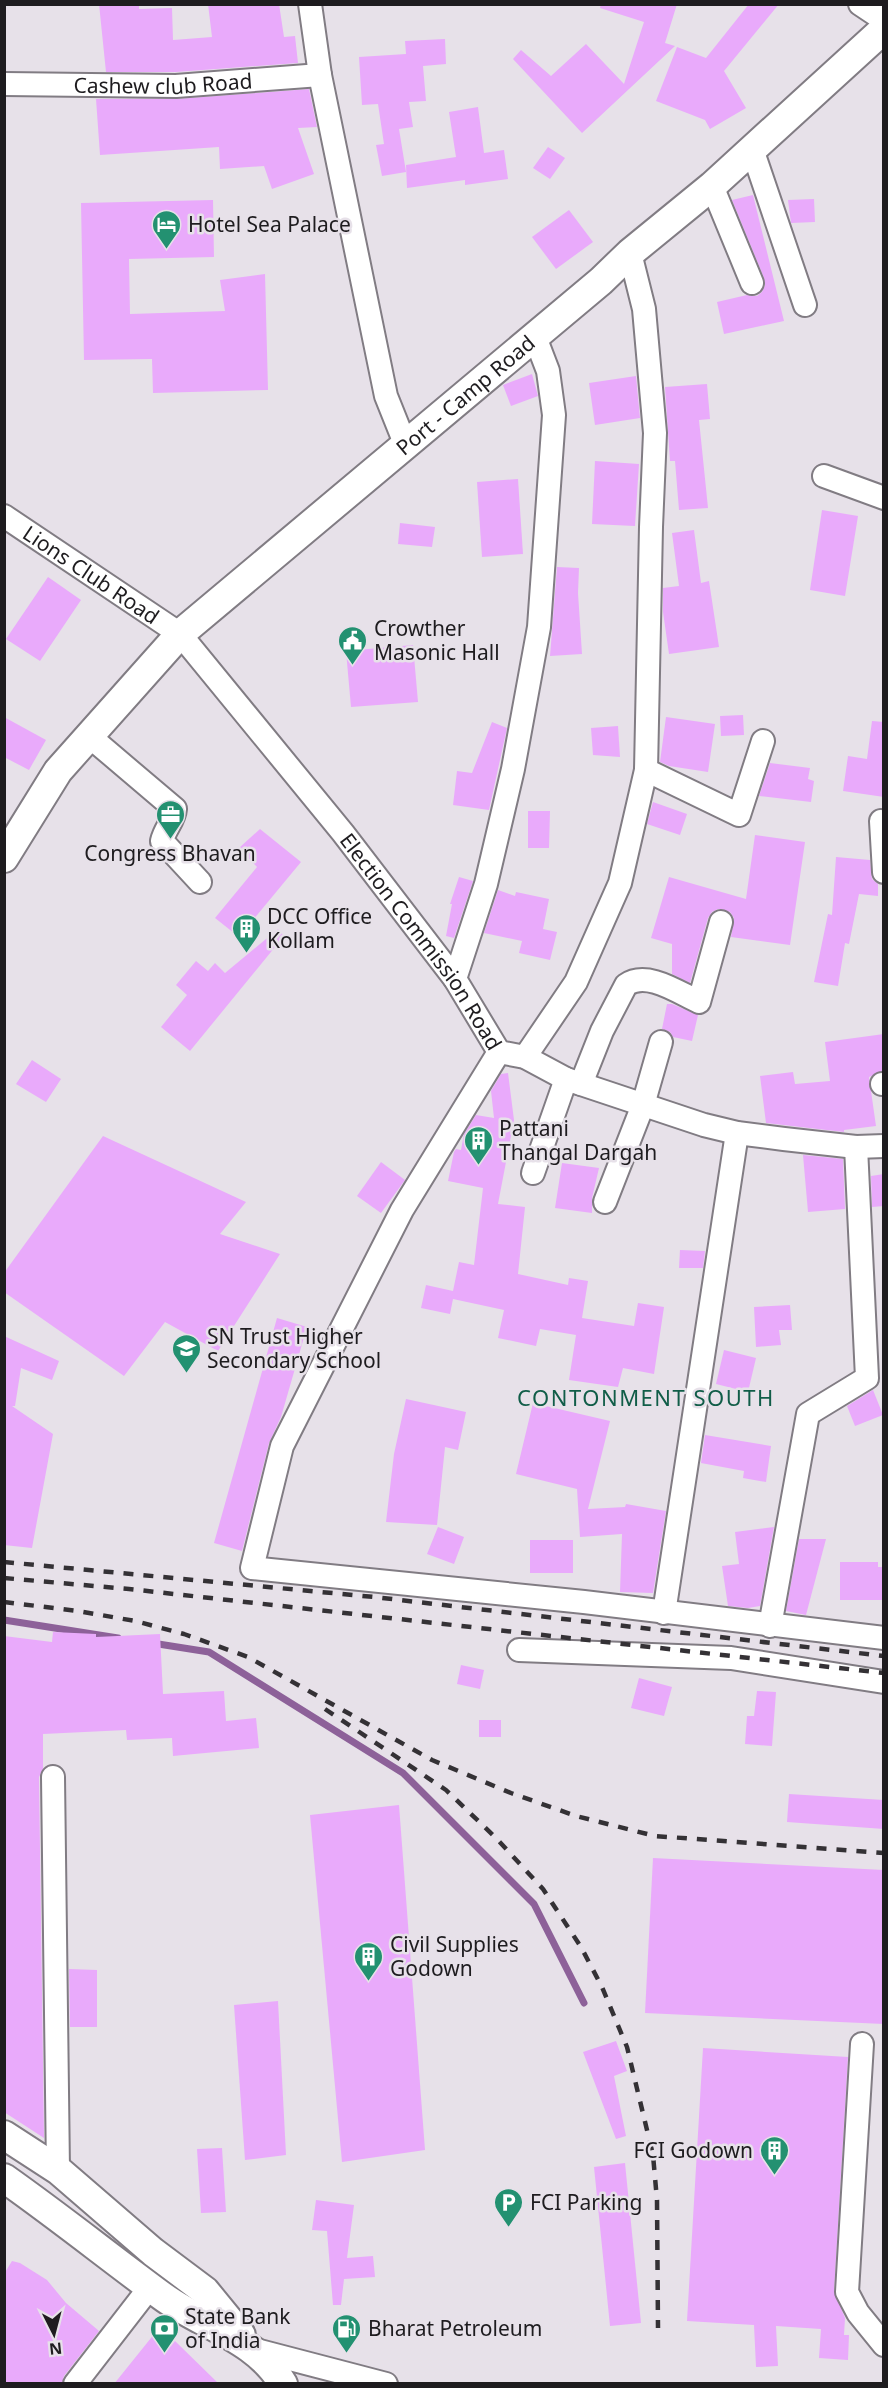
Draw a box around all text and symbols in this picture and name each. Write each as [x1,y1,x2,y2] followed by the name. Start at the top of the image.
[73,66,253,100] street label: Cashew club Road
[151,208,183,250] hotel icon: Hotel Sea Palace
[188,210,351,238] place label: Hotel Sea Palace
[390,329,540,461] street label: Port - Camp Road
[18,519,165,630] street label: Lions Club Road
[374,614,500,666] place label: Crowther Masonic Hall
[337,624,369,666] public building icon: Crowther Masonic Hall
[154,798,186,840] office icon: Congress Bhavan
[334,827,509,1055] street label: Election Commission Road
[84,839,256,867] place label: Congress Bhavan
[267,902,372,954] place label: DCC Office Kollam
[230,912,262,954] building icon: DCC Office Kollam
[499,1114,657,1166] place label: Pattani Thangal Dargah
[462,1124,494,1166] building icon: Pattani Thangal Dargah
[207,1322,381,1374] place label: SN Trust Higher Secondary School
[170,1332,202,1374] school or university icon: SN Trust Higher Secondary School
[517,1382,775,1412] district label: CONTONMENT SOUTH
[390,1930,519,1982] place label: Civil Supplies Godown
[353,1940,385,1982] building icon: Civil Supplies Godown
[758,2134,790,2176] building icon: FCI Godown
[634,2136,753,2164] place label: FCI Godown
[493,2186,525,2228] parking icon: FCI Parking
[530,2188,642,2216] place label: FCI Parking
[185,2302,291,2354] place label: State Bank of India
[24,2304,84,2364] north arrow
[148,2312,180,2354] bank icon: State Bank of India
[331,2312,363,2354] fuel station icon: Bharat Petroleum
[368,2314,542,2342] place label: Bharat Petroleum
[48,2337,63,2361] text: N

